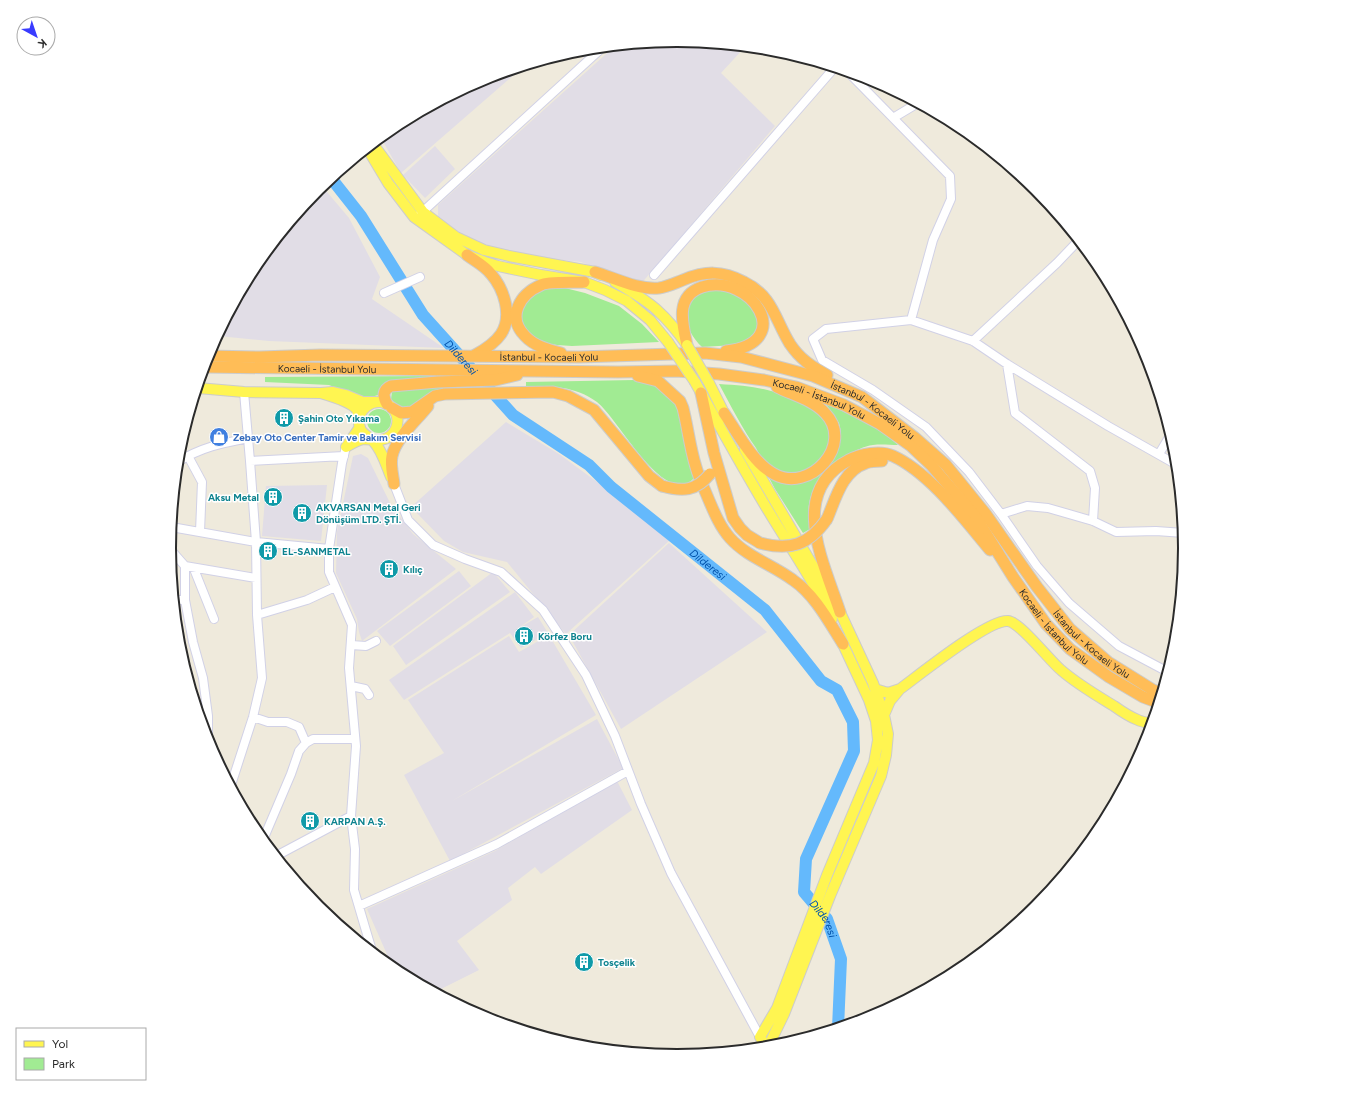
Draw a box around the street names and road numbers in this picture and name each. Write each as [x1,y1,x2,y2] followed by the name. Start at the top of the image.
[500,350,598,364] street label: İstanbul - Kocaeli Yolu
[278,361,376,376] street label: Kocaeli - İstanbul Yolu
[772,376,868,422] street label: Kocaeli - İstanbul Yolu
[829,378,918,442] street label: İstanbul - Kocaeli Yolu
[1017,586,1092,667] street label: Kocaeli - İstanbul Yolu
[1051,607,1133,681] street label: İstanbul - Kocaeli Yolu

